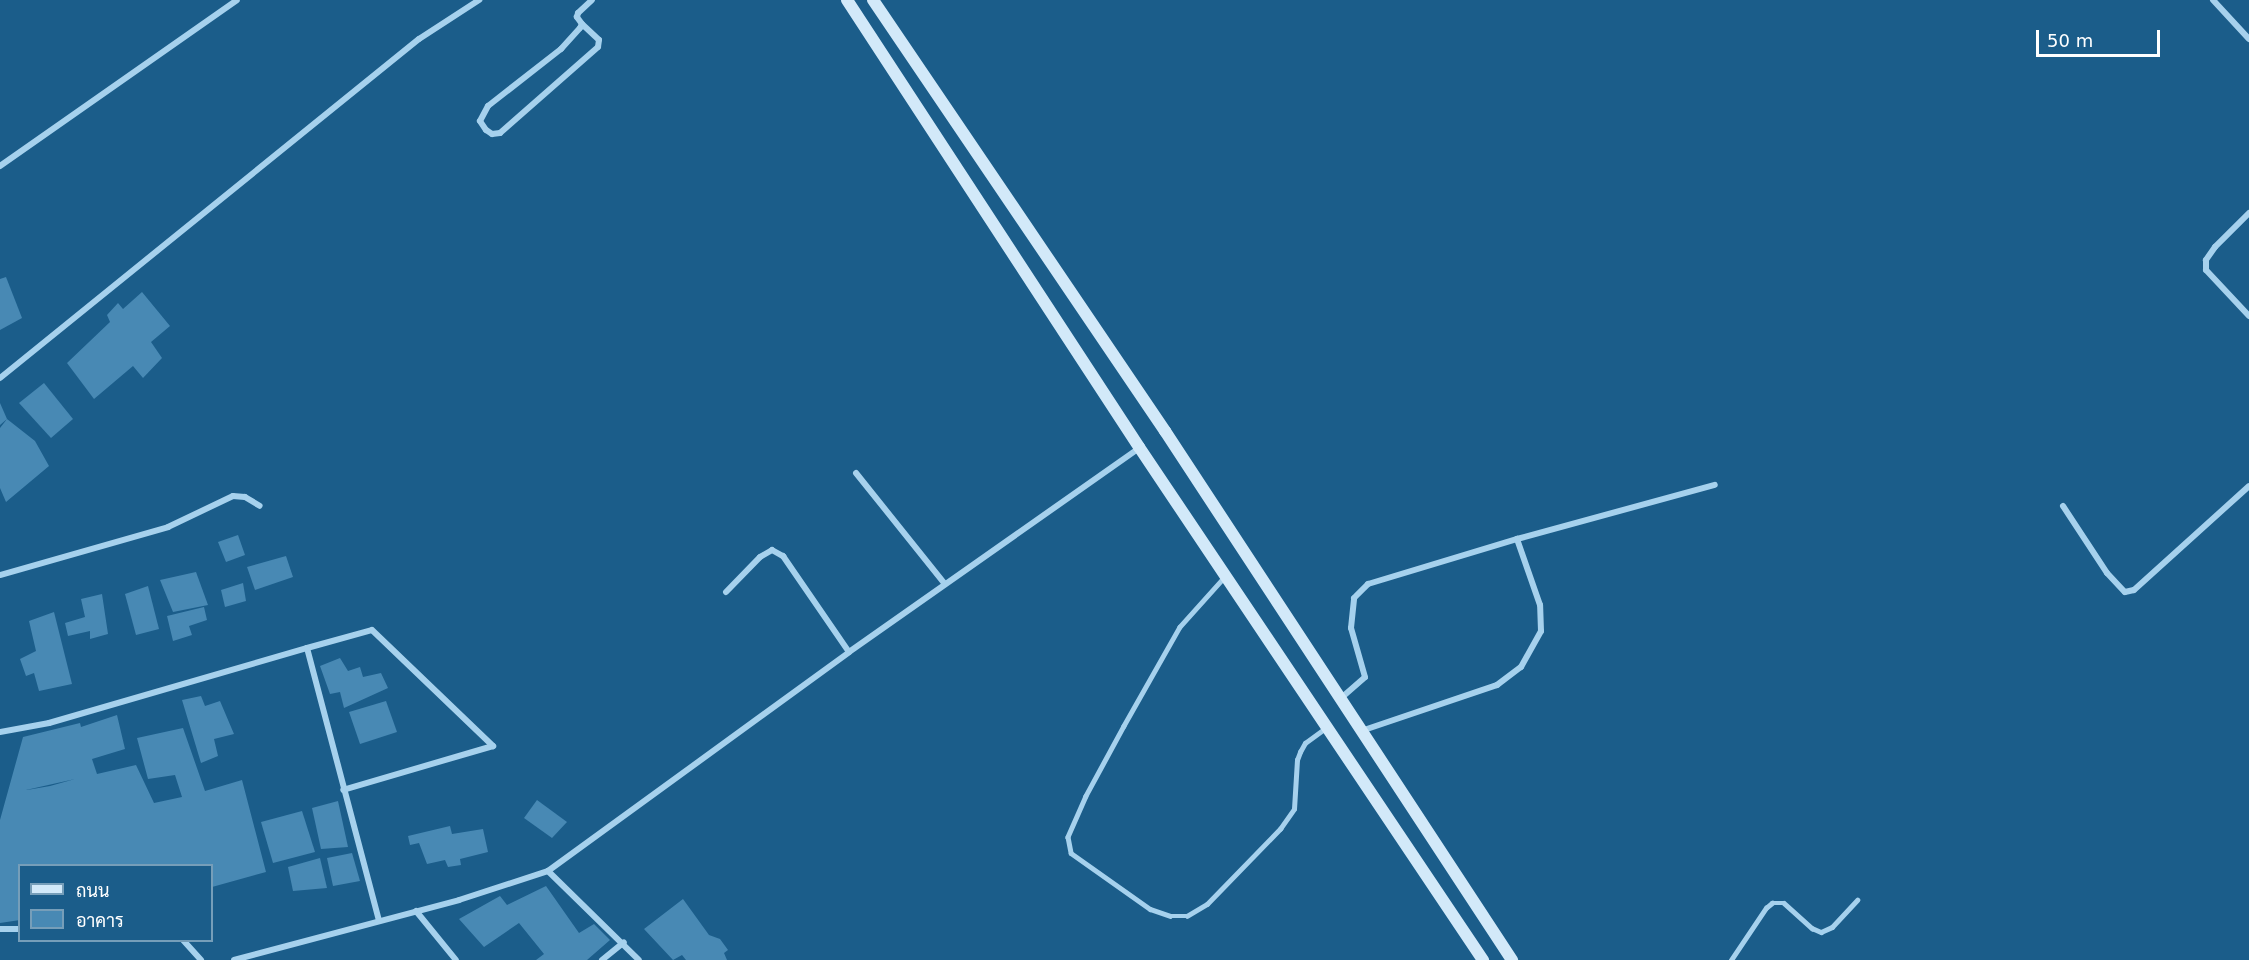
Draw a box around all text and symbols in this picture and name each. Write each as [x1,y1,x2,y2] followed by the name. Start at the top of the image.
[2039,18,2164,56] scale bar
[2047,30,2093,51] text: 50 m
[18,864,213,942] legend
[76,880,109,901] text: ถนน
[76,910,124,931] text: อาคาร

